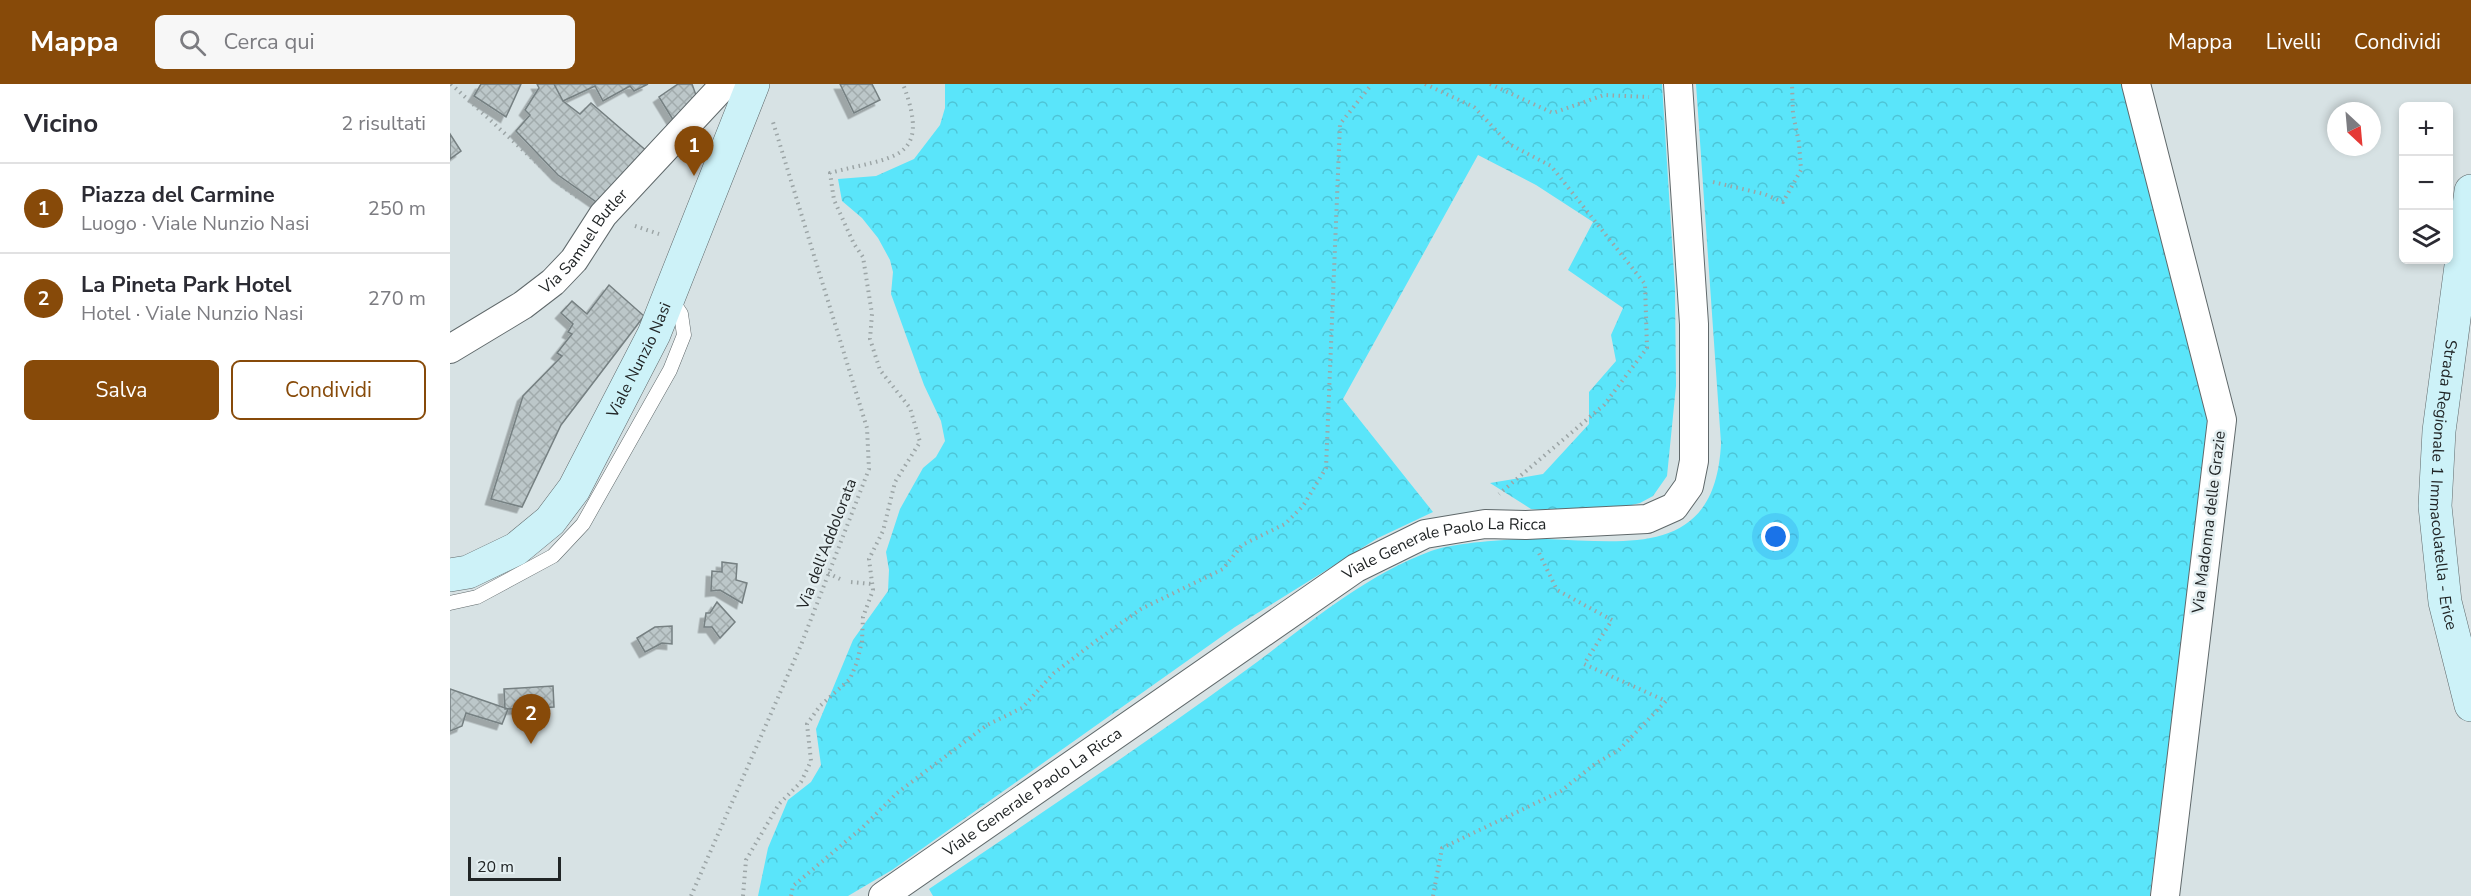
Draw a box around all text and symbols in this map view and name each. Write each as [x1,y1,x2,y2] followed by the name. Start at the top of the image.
[155,15,575,69] search box
[30,23,119,61] text: Mappa
[176,26,209,59] icon: search
[224,27,315,57] text: Cerca qui
[2168,28,2233,56] text: Mappa
[2266,28,2321,56] text: Livelli
[2354,28,2441,56] text: Condividi
[2327,102,2381,156] north arrow
[2399,102,2453,264] map controls
[2399,102,2453,156] button: +
[24,106,98,141] text: Vicino
[341,110,426,137] text: 2 risultati
[674,126,714,176] pin: 1
[2399,156,2453,210] button: −
[81,180,275,210] text: Piazza del Carmine
[534,184,633,300] street label: Via Samuel Butler
[38,195,50,222] text: 1
[368,195,426,222] text: 250 m
[81,210,310,237] text: Luogo · Viale Nunzio Nasi
[2399,210,2453,264] button: layers
[81,270,292,300] text: La Pineta Park Hotel
[38,285,50,312] text: 2
[368,285,426,312] text: 270 m
[601,299,676,423] street label: Viale Nunzio Nasi
[81,300,303,327] text: Hotel · Viale Nunzio Nasi
[2424,338,2463,632] street label: Strada Regionale 1 Immacolatella - Erice
[24,360,219,420] button: Salva
[231,360,426,420] button: Condividi
[2187,429,2231,616] street label: Via Madonna delle Grazie
[792,475,862,614] street label: Via dell'Addolorata
[1337,513,1547,586] street label: Viale Generale Paolo La Ricca
[1761,522,1790,551] your location
[512,694,550,744] pin: 2
[938,722,1126,863] street label: Viale Generale Paolo La Ricca
[468,854,561,882] scale bar
[477,856,514,878] text: 20 m

